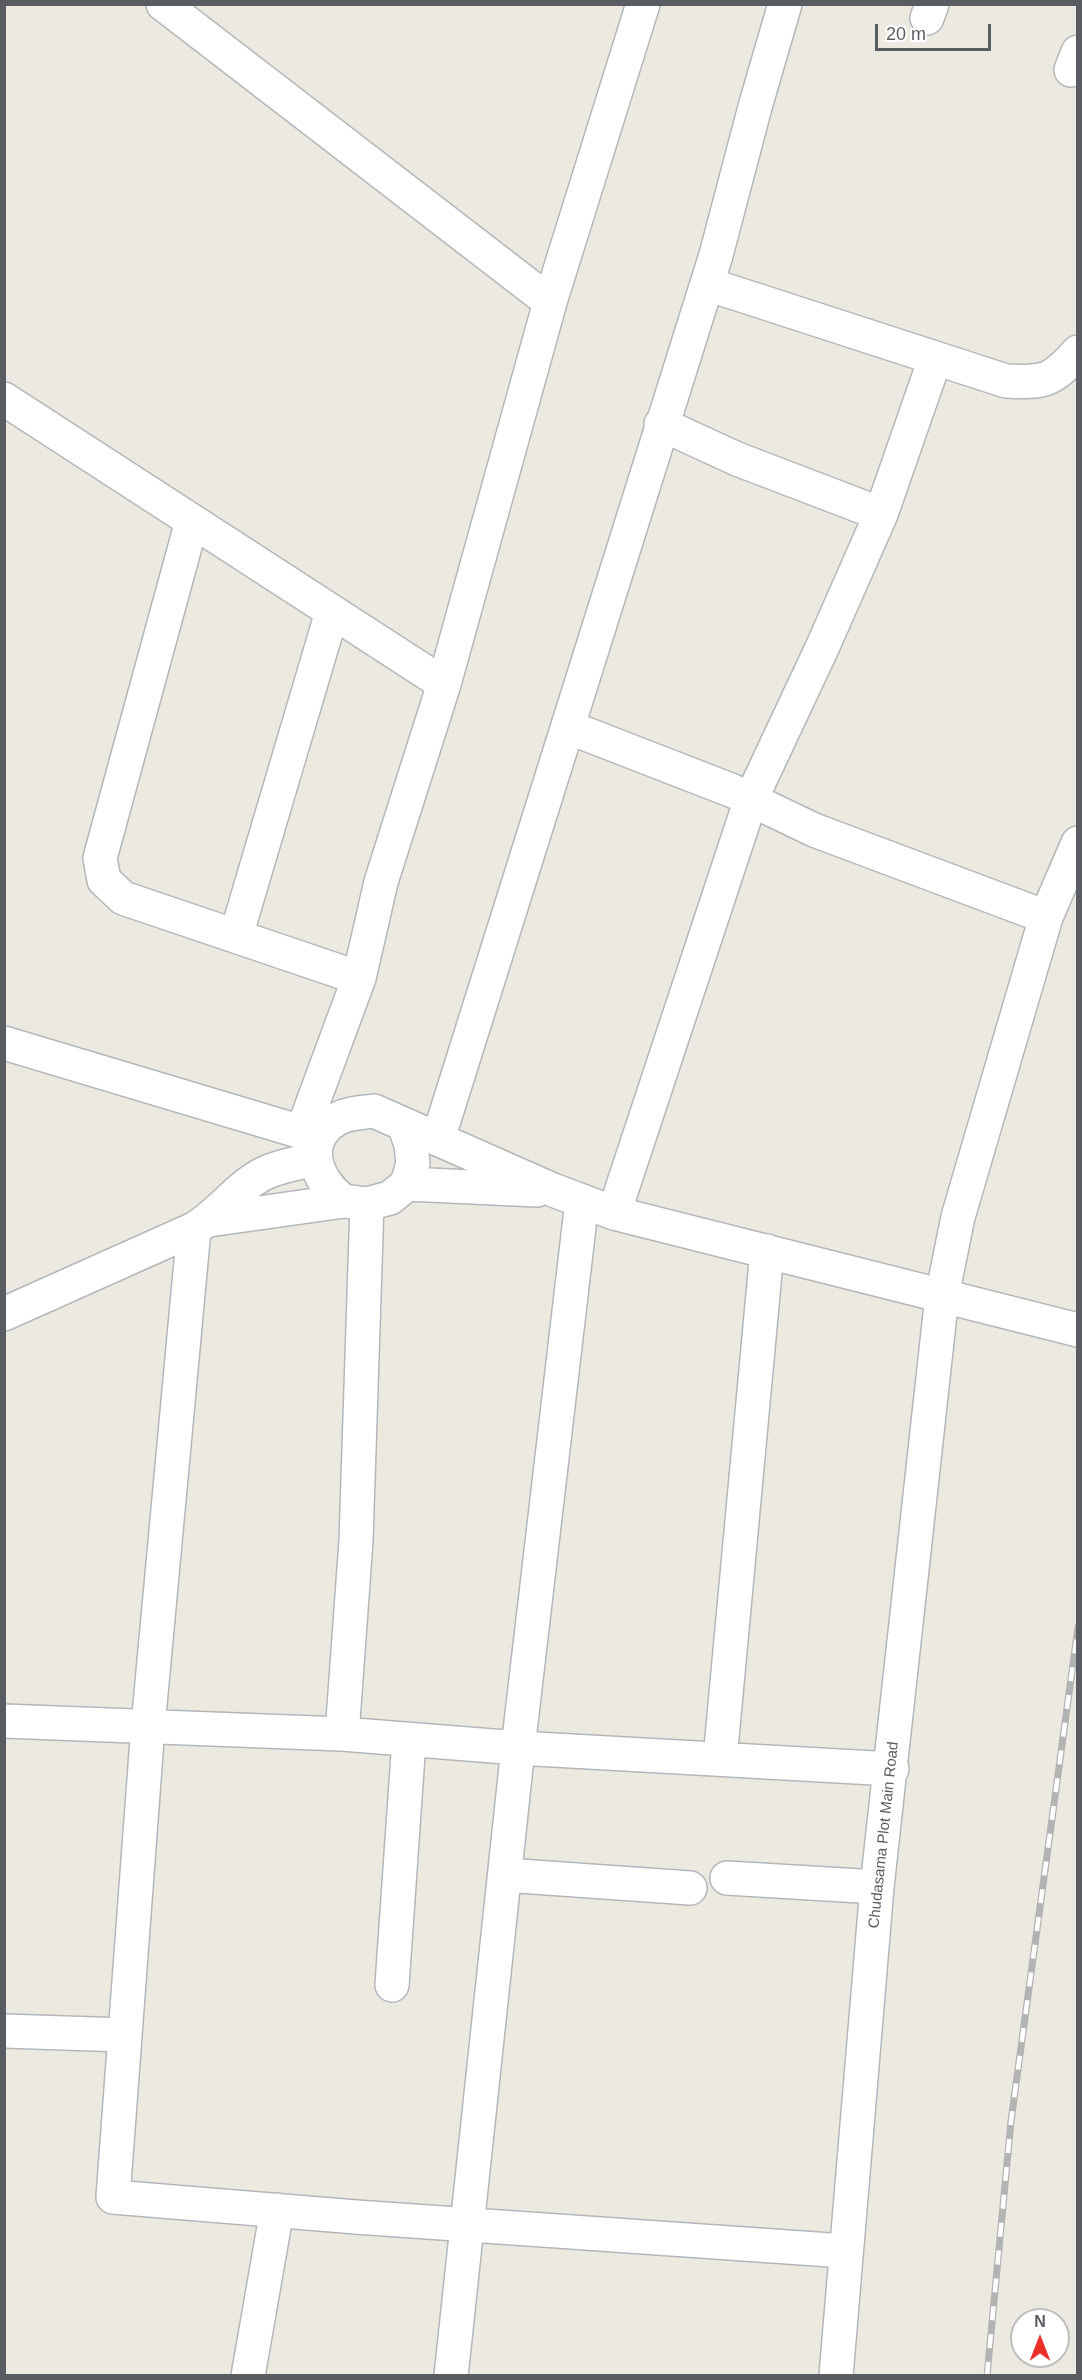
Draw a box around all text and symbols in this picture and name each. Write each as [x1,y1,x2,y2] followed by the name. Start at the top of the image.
[878,12,994,50] scale bar
[886,24,926,44] text: 20 m
[865,1741,903,1929] street label: Chudasama Plot Main Road
[1010,2308,1070,2368] north arrow
[1034,2313,1046,2330] text: N

